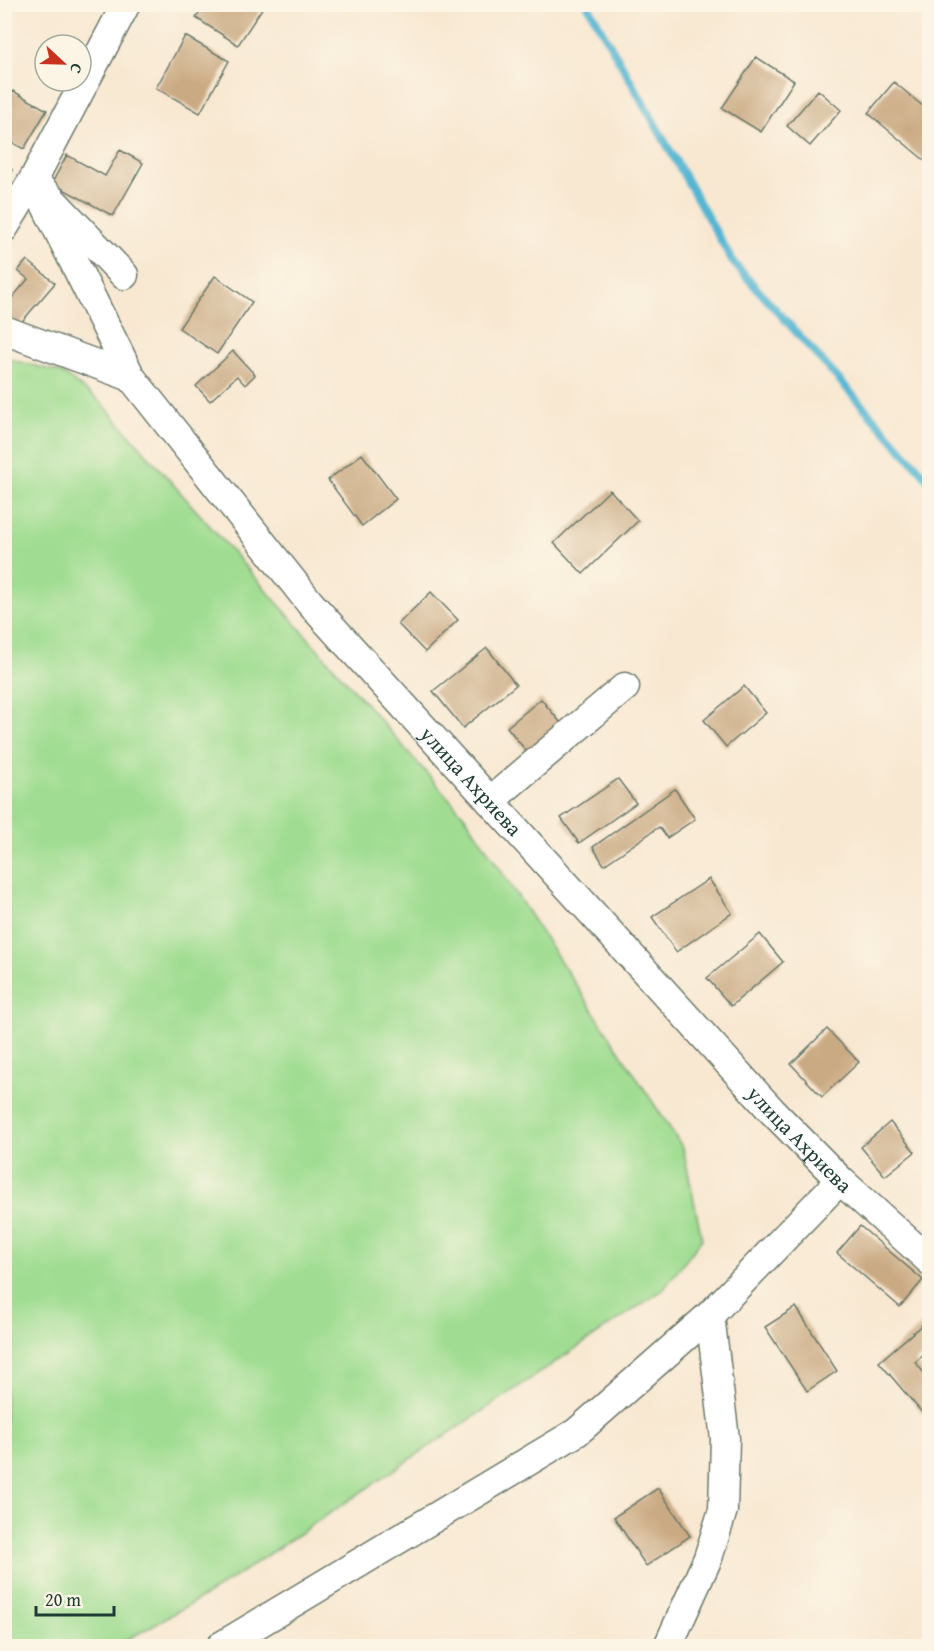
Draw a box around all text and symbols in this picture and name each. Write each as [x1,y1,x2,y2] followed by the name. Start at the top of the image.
[33,33,93,93] north arrow
[64,60,90,77] text: С
[413,718,530,842] street label: улица Ахриева
[740,1078,859,1200] street label: улица Ахриева
[36,1579,114,1617] scale bar
[45,1586,81,1613] text: 20 m

